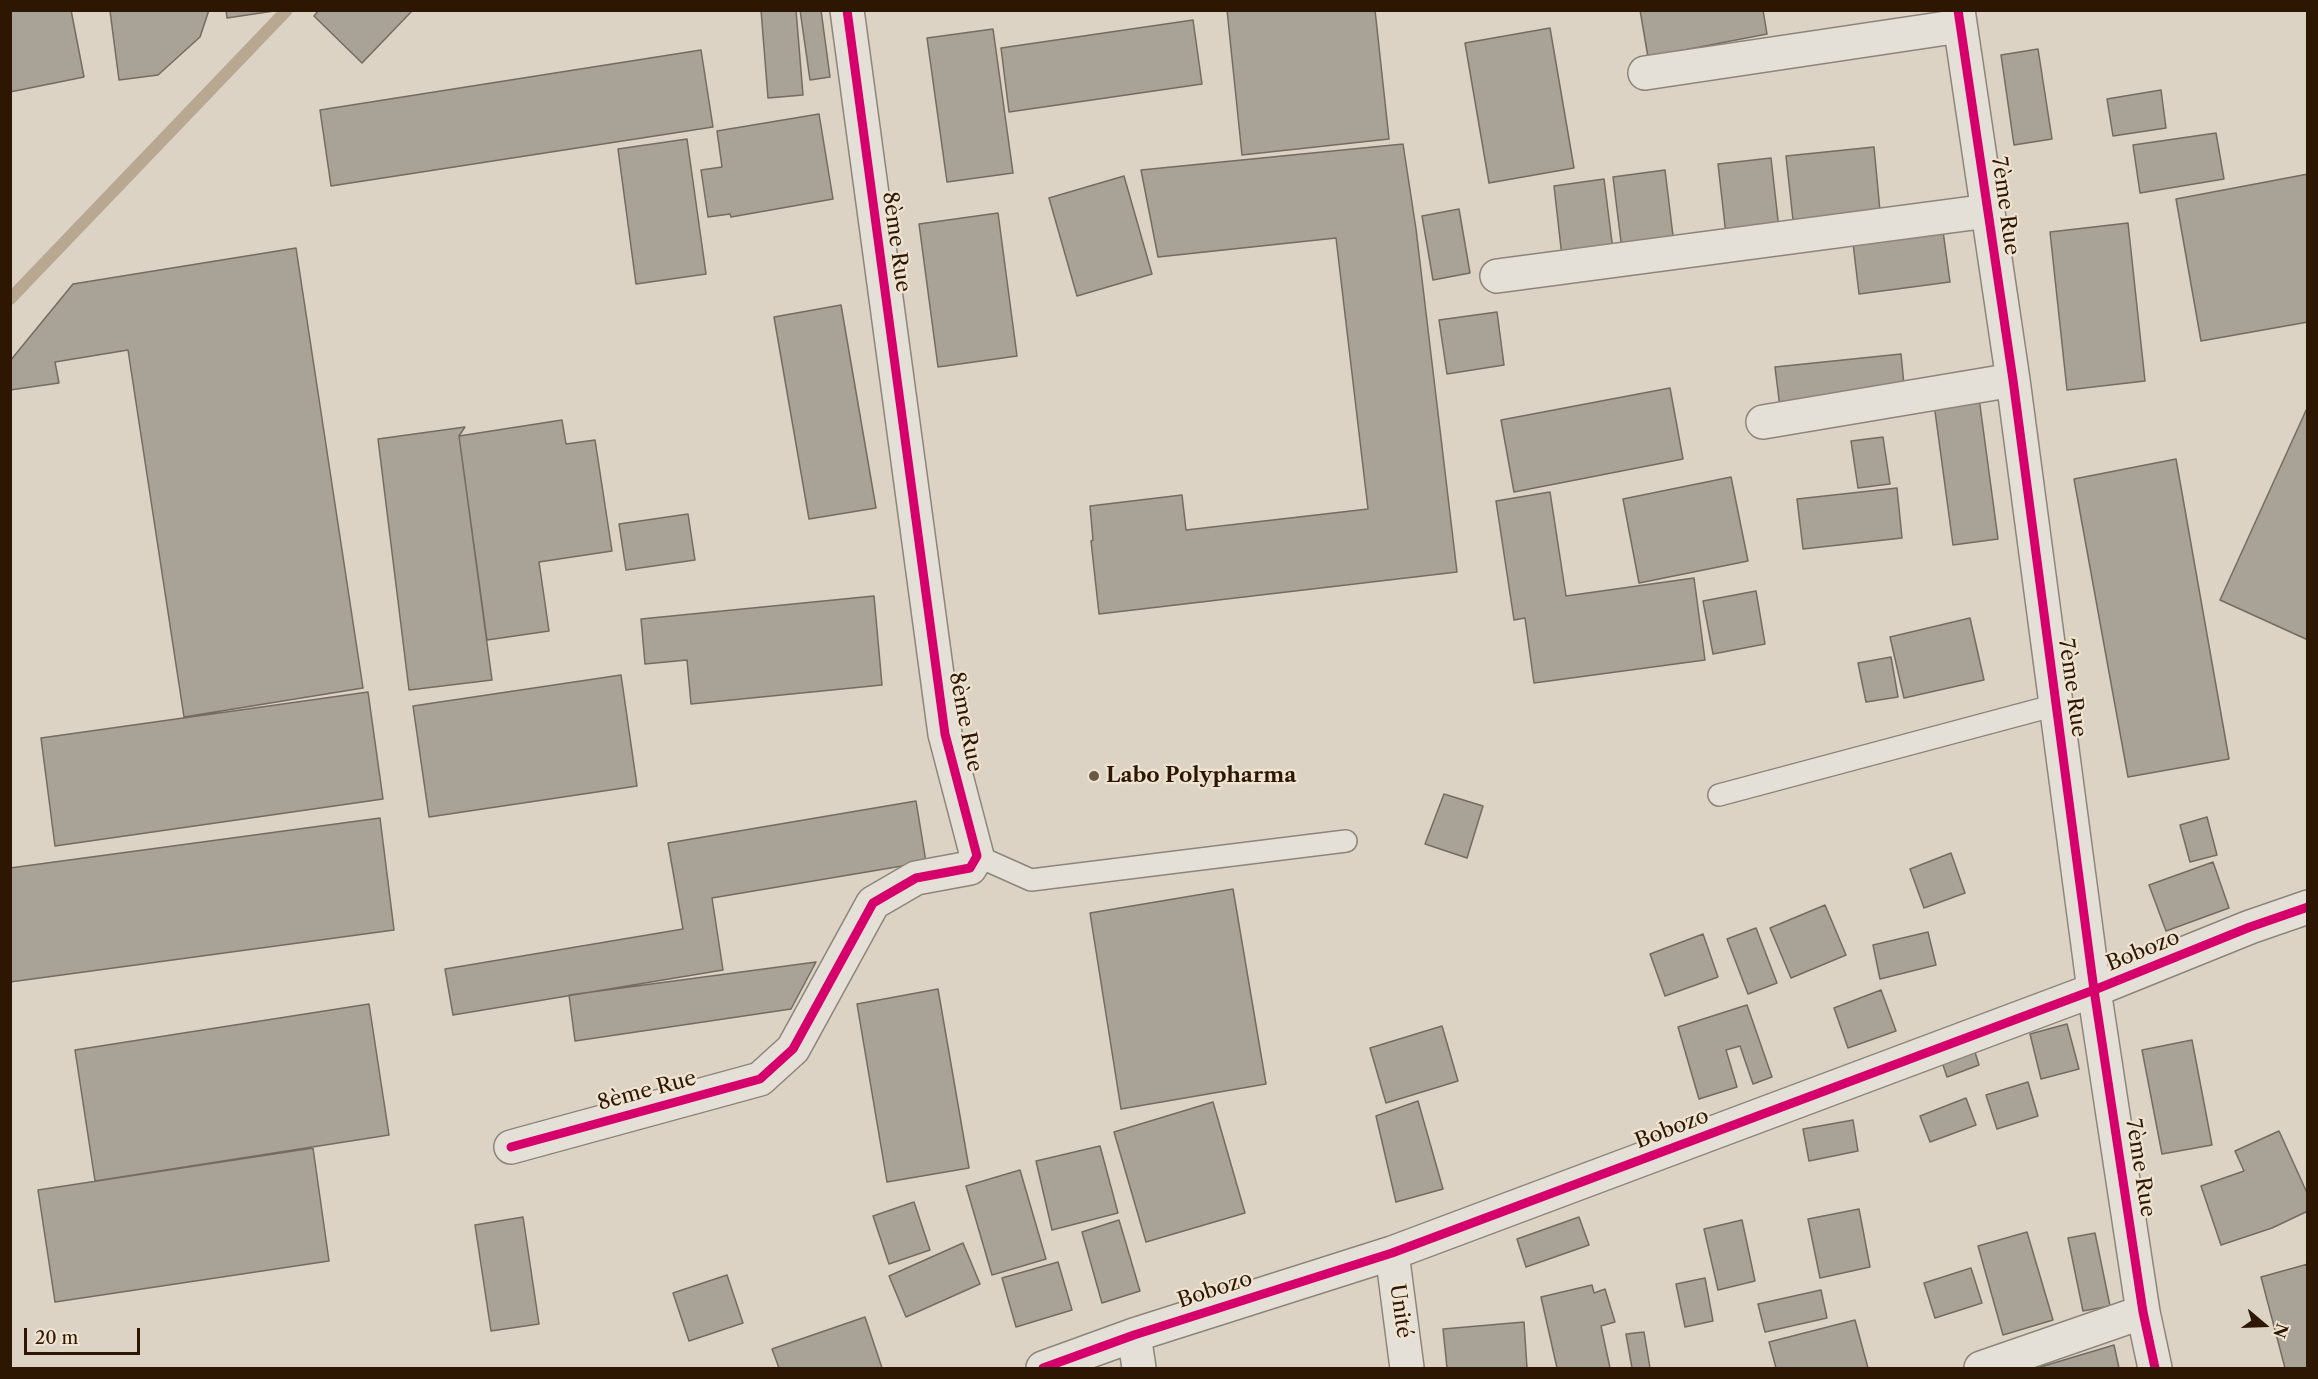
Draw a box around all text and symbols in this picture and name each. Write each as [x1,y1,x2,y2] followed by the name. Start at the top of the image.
[1986,155,2024,257] street label: 7ème Rue
[876,190,916,294] street label: 8ème Rue
[2053,637,2091,739] street label: 7ème Rue
[943,670,987,774] street label: 8ème Rue
[1106,763,1296,789] place label: Labo Polypharma
[1087,769,1101,783] marker: Labo Polypharma
[2103,925,2183,977] street label: Bobozo
[595,1066,699,1116] street label: 8ème Rue
[1632,1103,1712,1155] street label: Bobozo
[2120,1117,2160,1219] street label: 7ème Rue
[1175,1266,1255,1314] street label: Bobozo
[1384,1282,1416,1340] street label: Unité
[2234,1295,2294,1355] north arrow
[27,1316,142,1354] scale bar
[2269,1321,2293,1341] text: N
[35,1327,78,1349] text: 20 m

